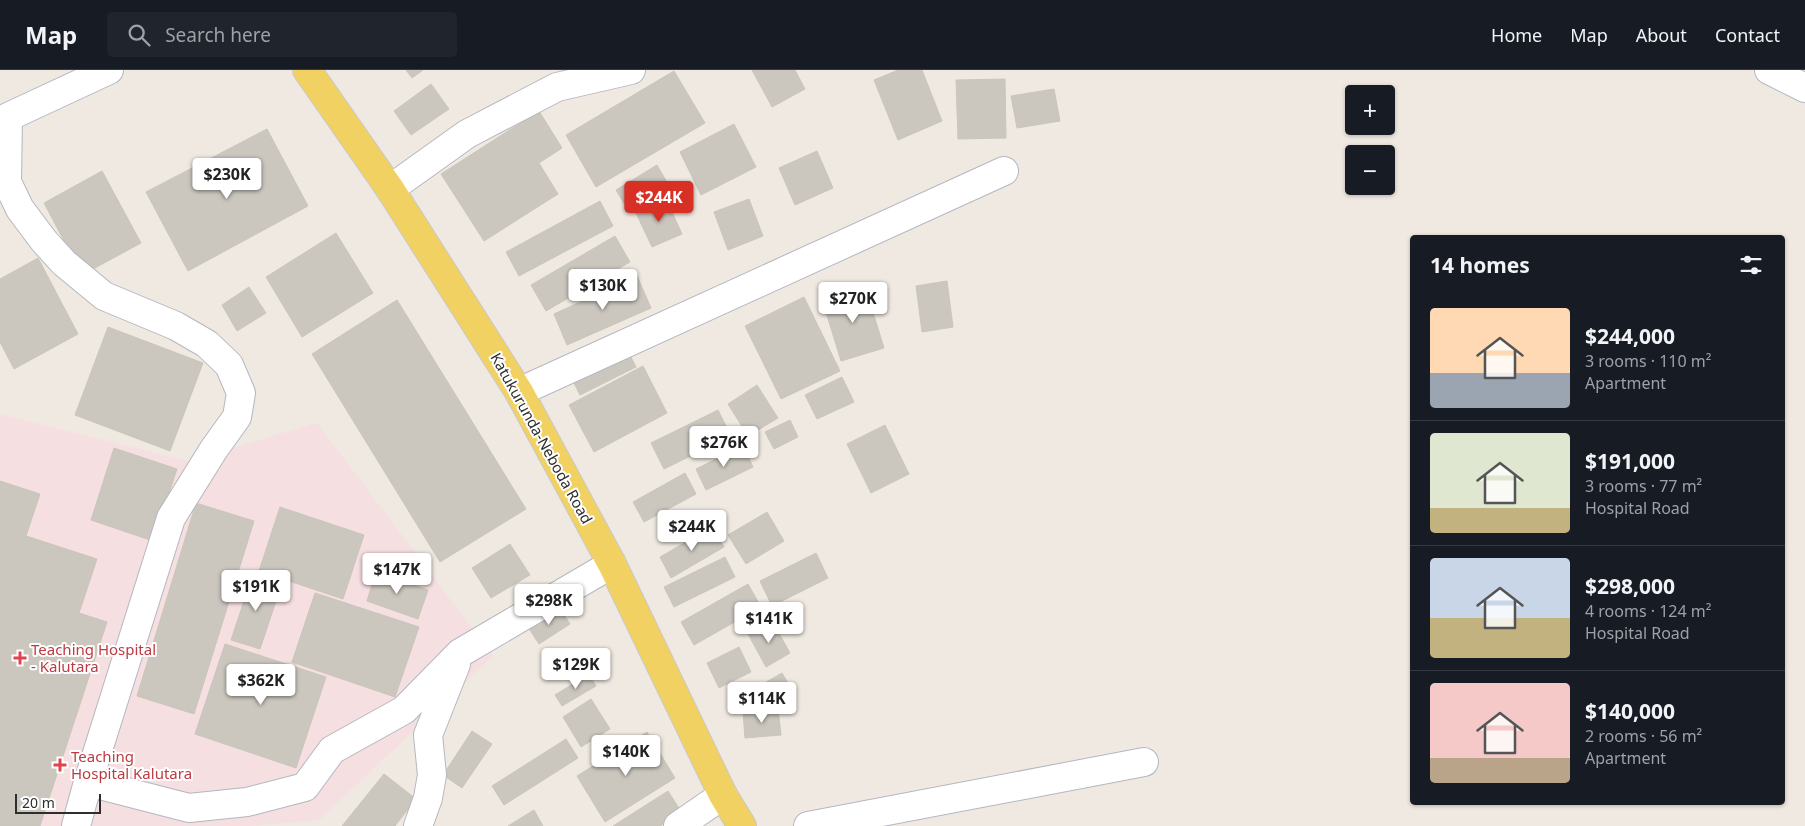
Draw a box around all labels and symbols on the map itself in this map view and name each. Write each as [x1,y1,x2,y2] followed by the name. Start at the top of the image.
[192,158,262,200] pin: $230K
[624,180,694,223] pin: $244K
[568,268,638,311] pin: $130K
[818,282,888,324] pin: $270K
[487,349,597,527] street label: Katukurunda-Neboda Road
[689,426,759,468] pin: $276K
[657,510,727,552] pin: $244K
[362,552,432,595] pin: $147K
[221,570,291,612] pin: $191K
[514,584,584,626] pin: $298K
[734,602,804,644] pin: $141K
[31,639,156,676] place label: Teaching Hospital - Kalutara
[541,648,611,690] pin: $129K
[13,651,27,665] marker: Teaching Hospital - Kalutara
[226,664,296,706] pin: $362K
[727,682,797,724] pin: $114K
[591,734,661,777] pin: $140K
[71,746,192,783] place label: Teaching Hospital Kalutara
[53,758,67,772] marker: Teaching Hospital Kalutara
[15,791,101,814] scale bar

